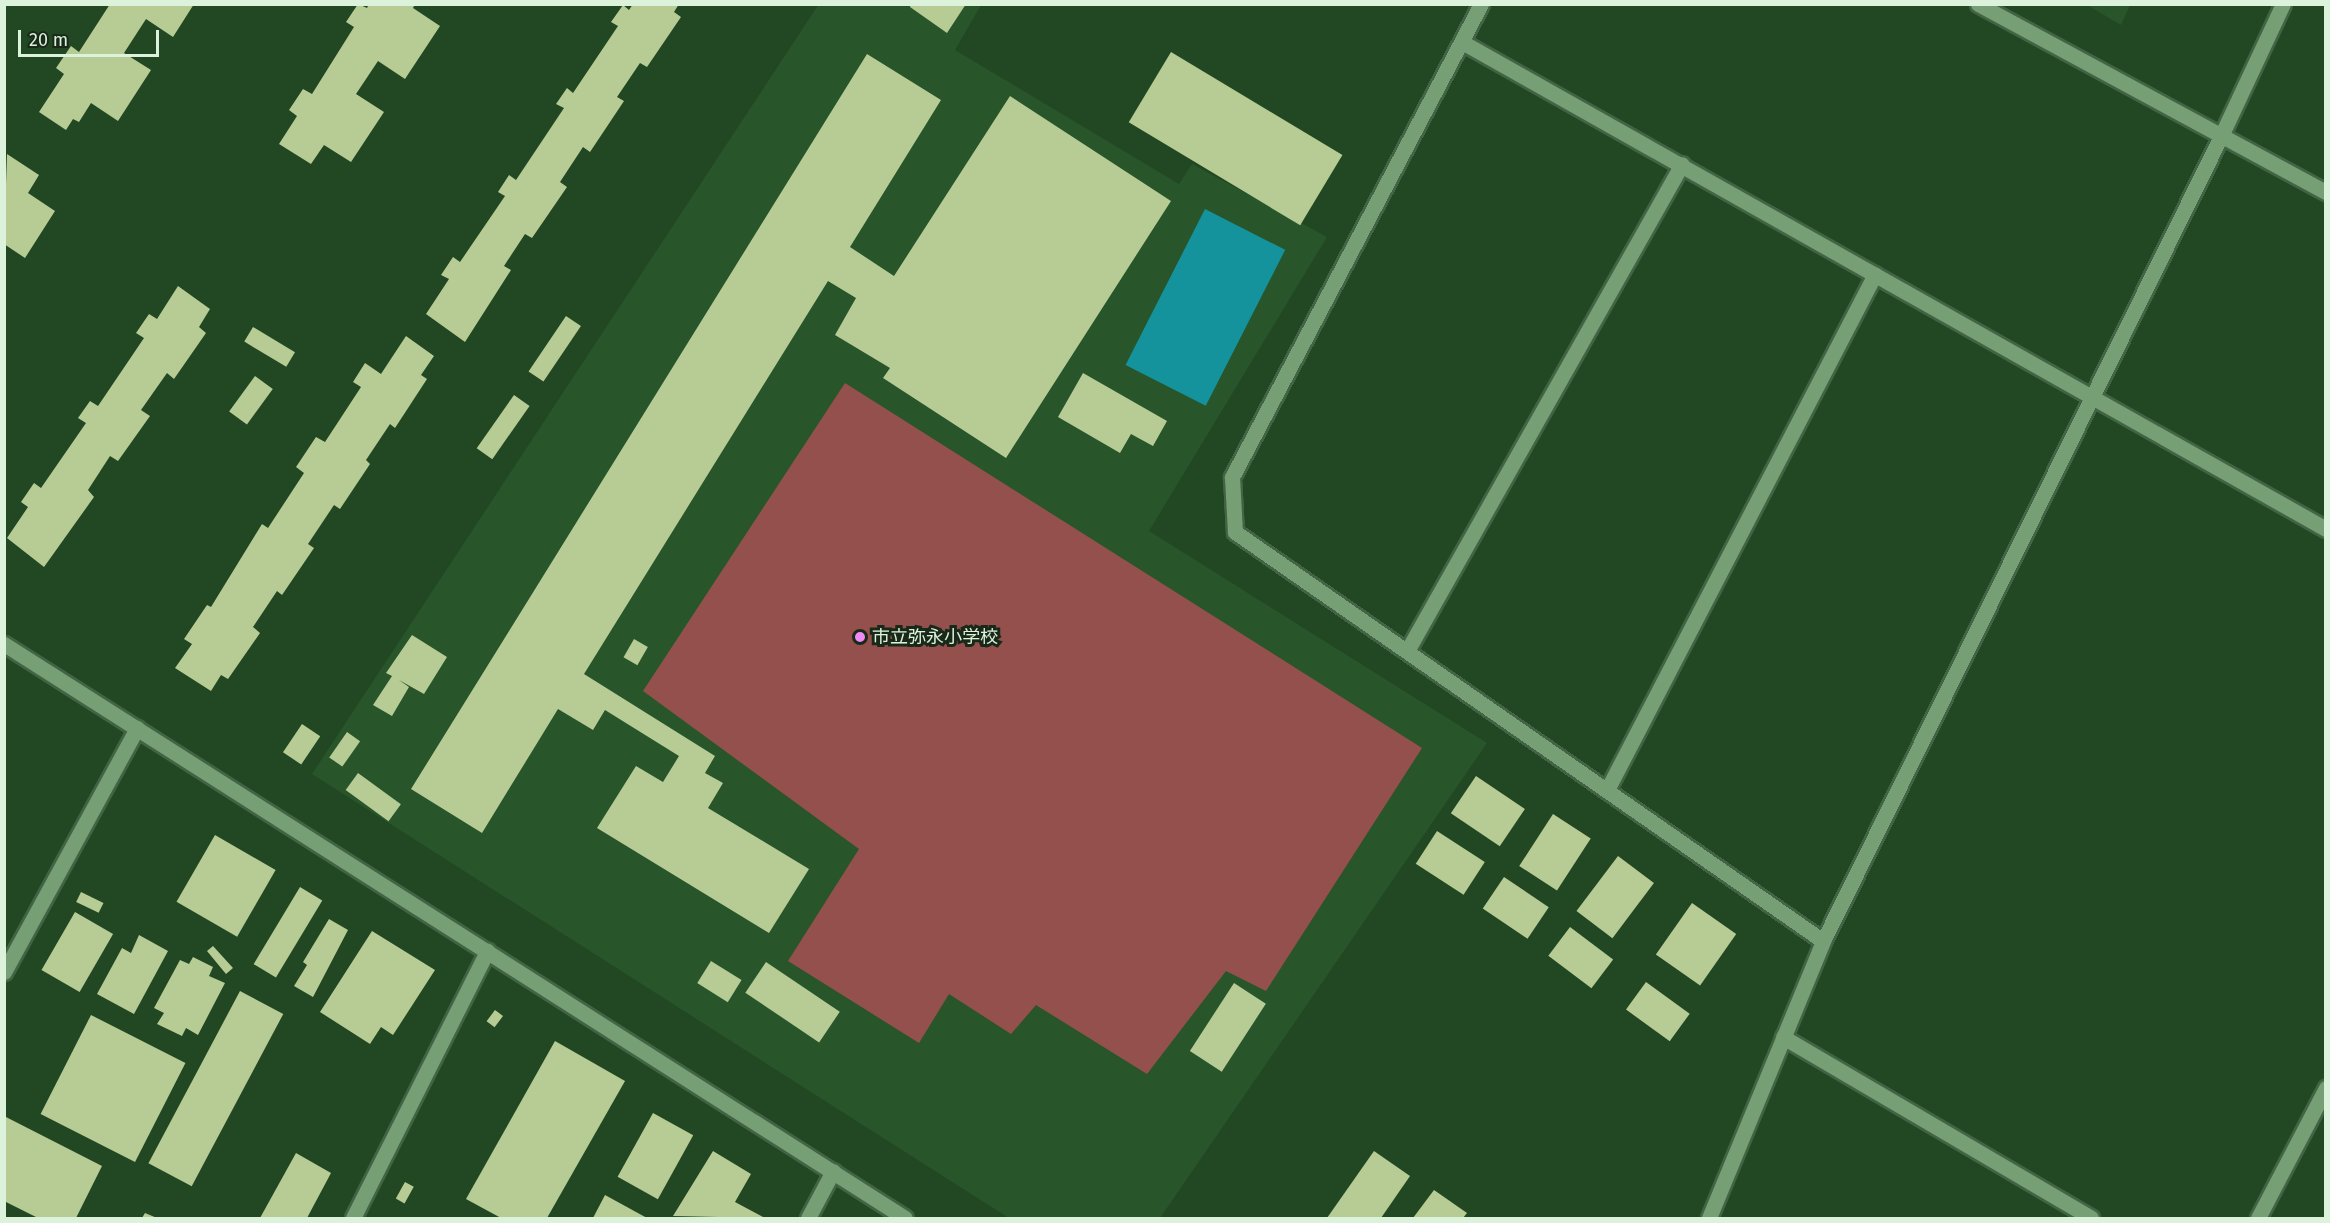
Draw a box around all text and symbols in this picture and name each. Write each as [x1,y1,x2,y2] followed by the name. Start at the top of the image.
[21,18,162,56] scale bar
[29,29,68,51] text: 20 m
[872,626,998,648] place label: 市立弥永小学校
[853,630,867,644] marker: 市立弥永小学校

